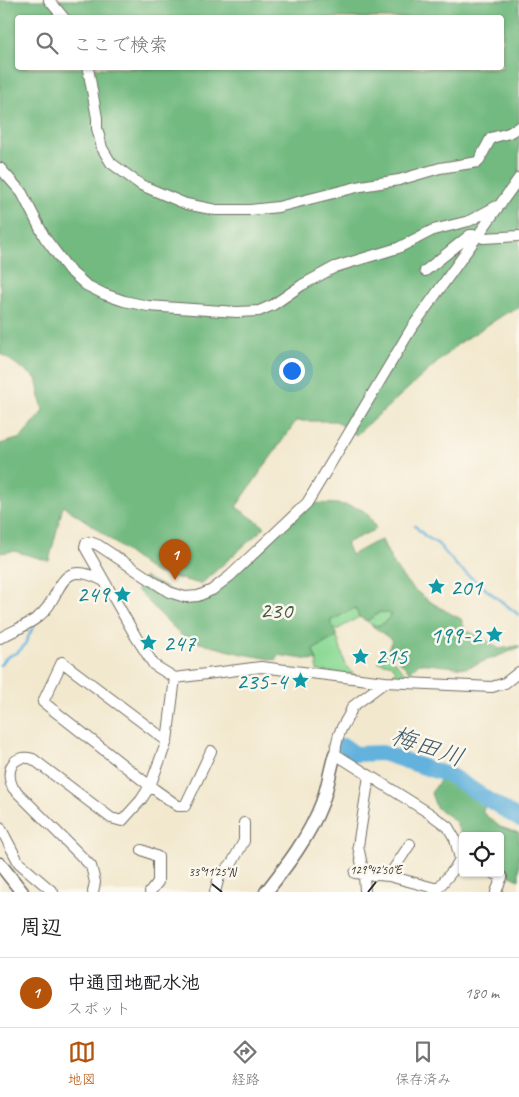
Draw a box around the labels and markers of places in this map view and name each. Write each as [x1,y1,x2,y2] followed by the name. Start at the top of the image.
[159,539,191,580] pin: 1
[450,572,484,602] place label: 201
[426,577,446,597] place icon: 201
[77,579,111,609] place label: 249
[113,584,133,604] place icon: 249
[430,620,483,650] place label: 199-2
[485,625,505,645] place icon: 199-2
[163,628,197,658] place label: 247
[139,633,159,653] place icon: 247
[375,641,409,671] place label: 215
[351,646,371,666] place icon: 215
[236,666,289,696] place label: 235-4
[291,671,311,691] place icon: 235-4

